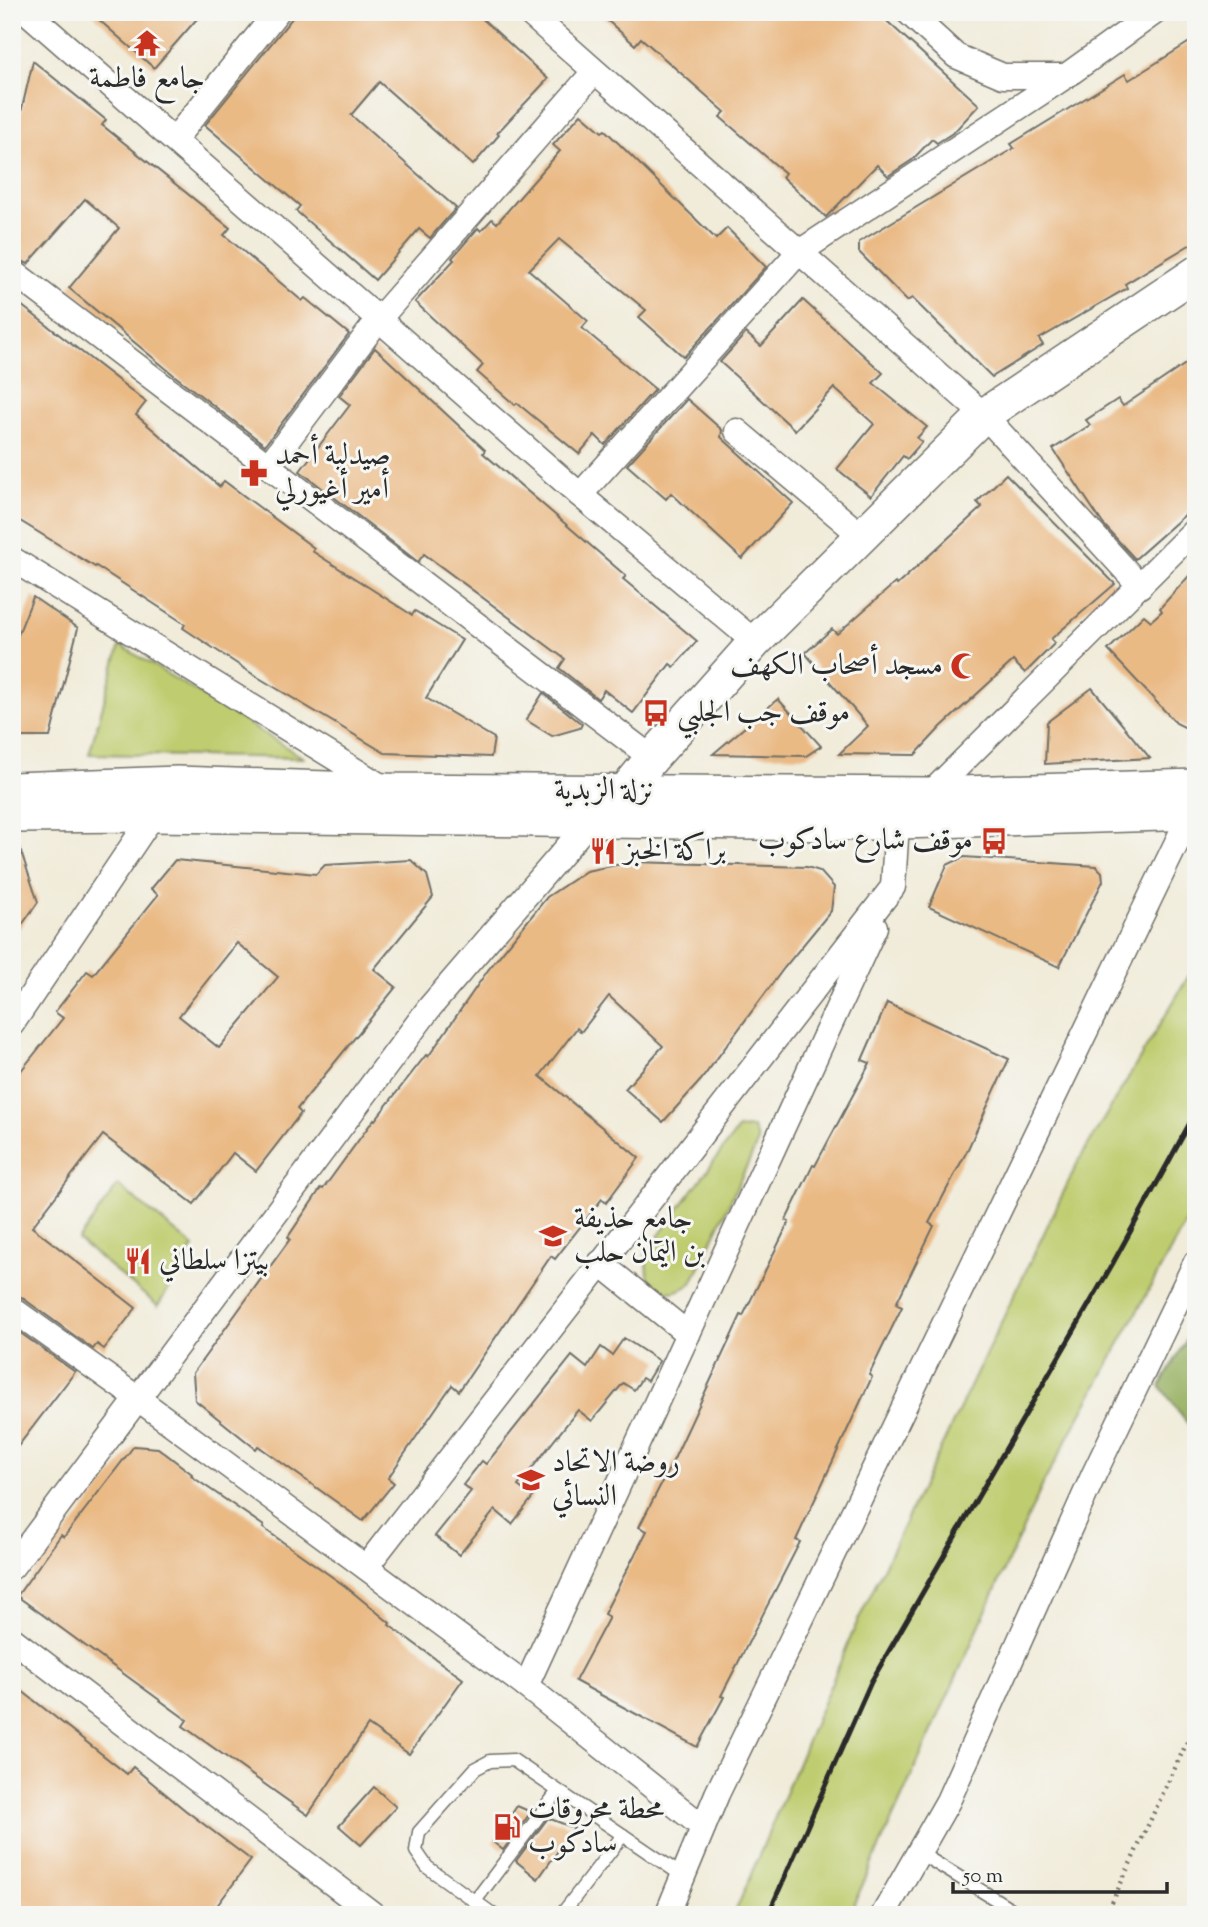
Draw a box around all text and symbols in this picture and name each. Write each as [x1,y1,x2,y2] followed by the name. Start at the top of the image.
[132,28,162,58] temple icon: جامع فاطمة
[89,58,205,104] place label: جامع فاطمة
[275,433,391,512] place label: صيدلية أحمد أمير أغيورلي
[239,458,269,488] pharmacy icon: صيدلية أحمد أمير أغيورلي
[730,643,943,688] place label: مسجد أصحاب الكهف
[949,651,979,681] mosque icon: مسجد أصحاب الكهف
[677,692,850,739] place label: موقف جب الجلبي
[641,698,671,728] bus stop icon: موقف جب الجلبي
[554,770,654,813] street label: نزلة الزبدية
[758,820,973,864] place label: موقف شارع سادكوب
[979,826,1009,856] bus stop icon: موقف شارع سادكوب
[621,830,726,873] place label: براكة الخبز
[588,836,618,866] restaurant icon: براكة الخبز
[574,1198,706,1275] place label: جامع حذيفة بن اليمان حلب
[538,1221,568,1251] school or university icon: جامع حذيفة بن اليمان حلب
[159,1240,269,1283] place label: بيتزا سلطاني
[123,1246,153,1276] restaurant icon: بيتزا سلطاني
[552,1442,680,1519] place label: روضة الاتحاد النسائي
[516,1465,546,1495] school or university icon: روضة الاتحاد النسائي
[528,1789,664,1866] place label: محطة محروقات سادكوب
[492,1812,522,1842] fuel station icon: محطة محروقات سادكوب
[953,1850,1166,1894] scale bar
[962,1862,1003,1892] text: 50 m

